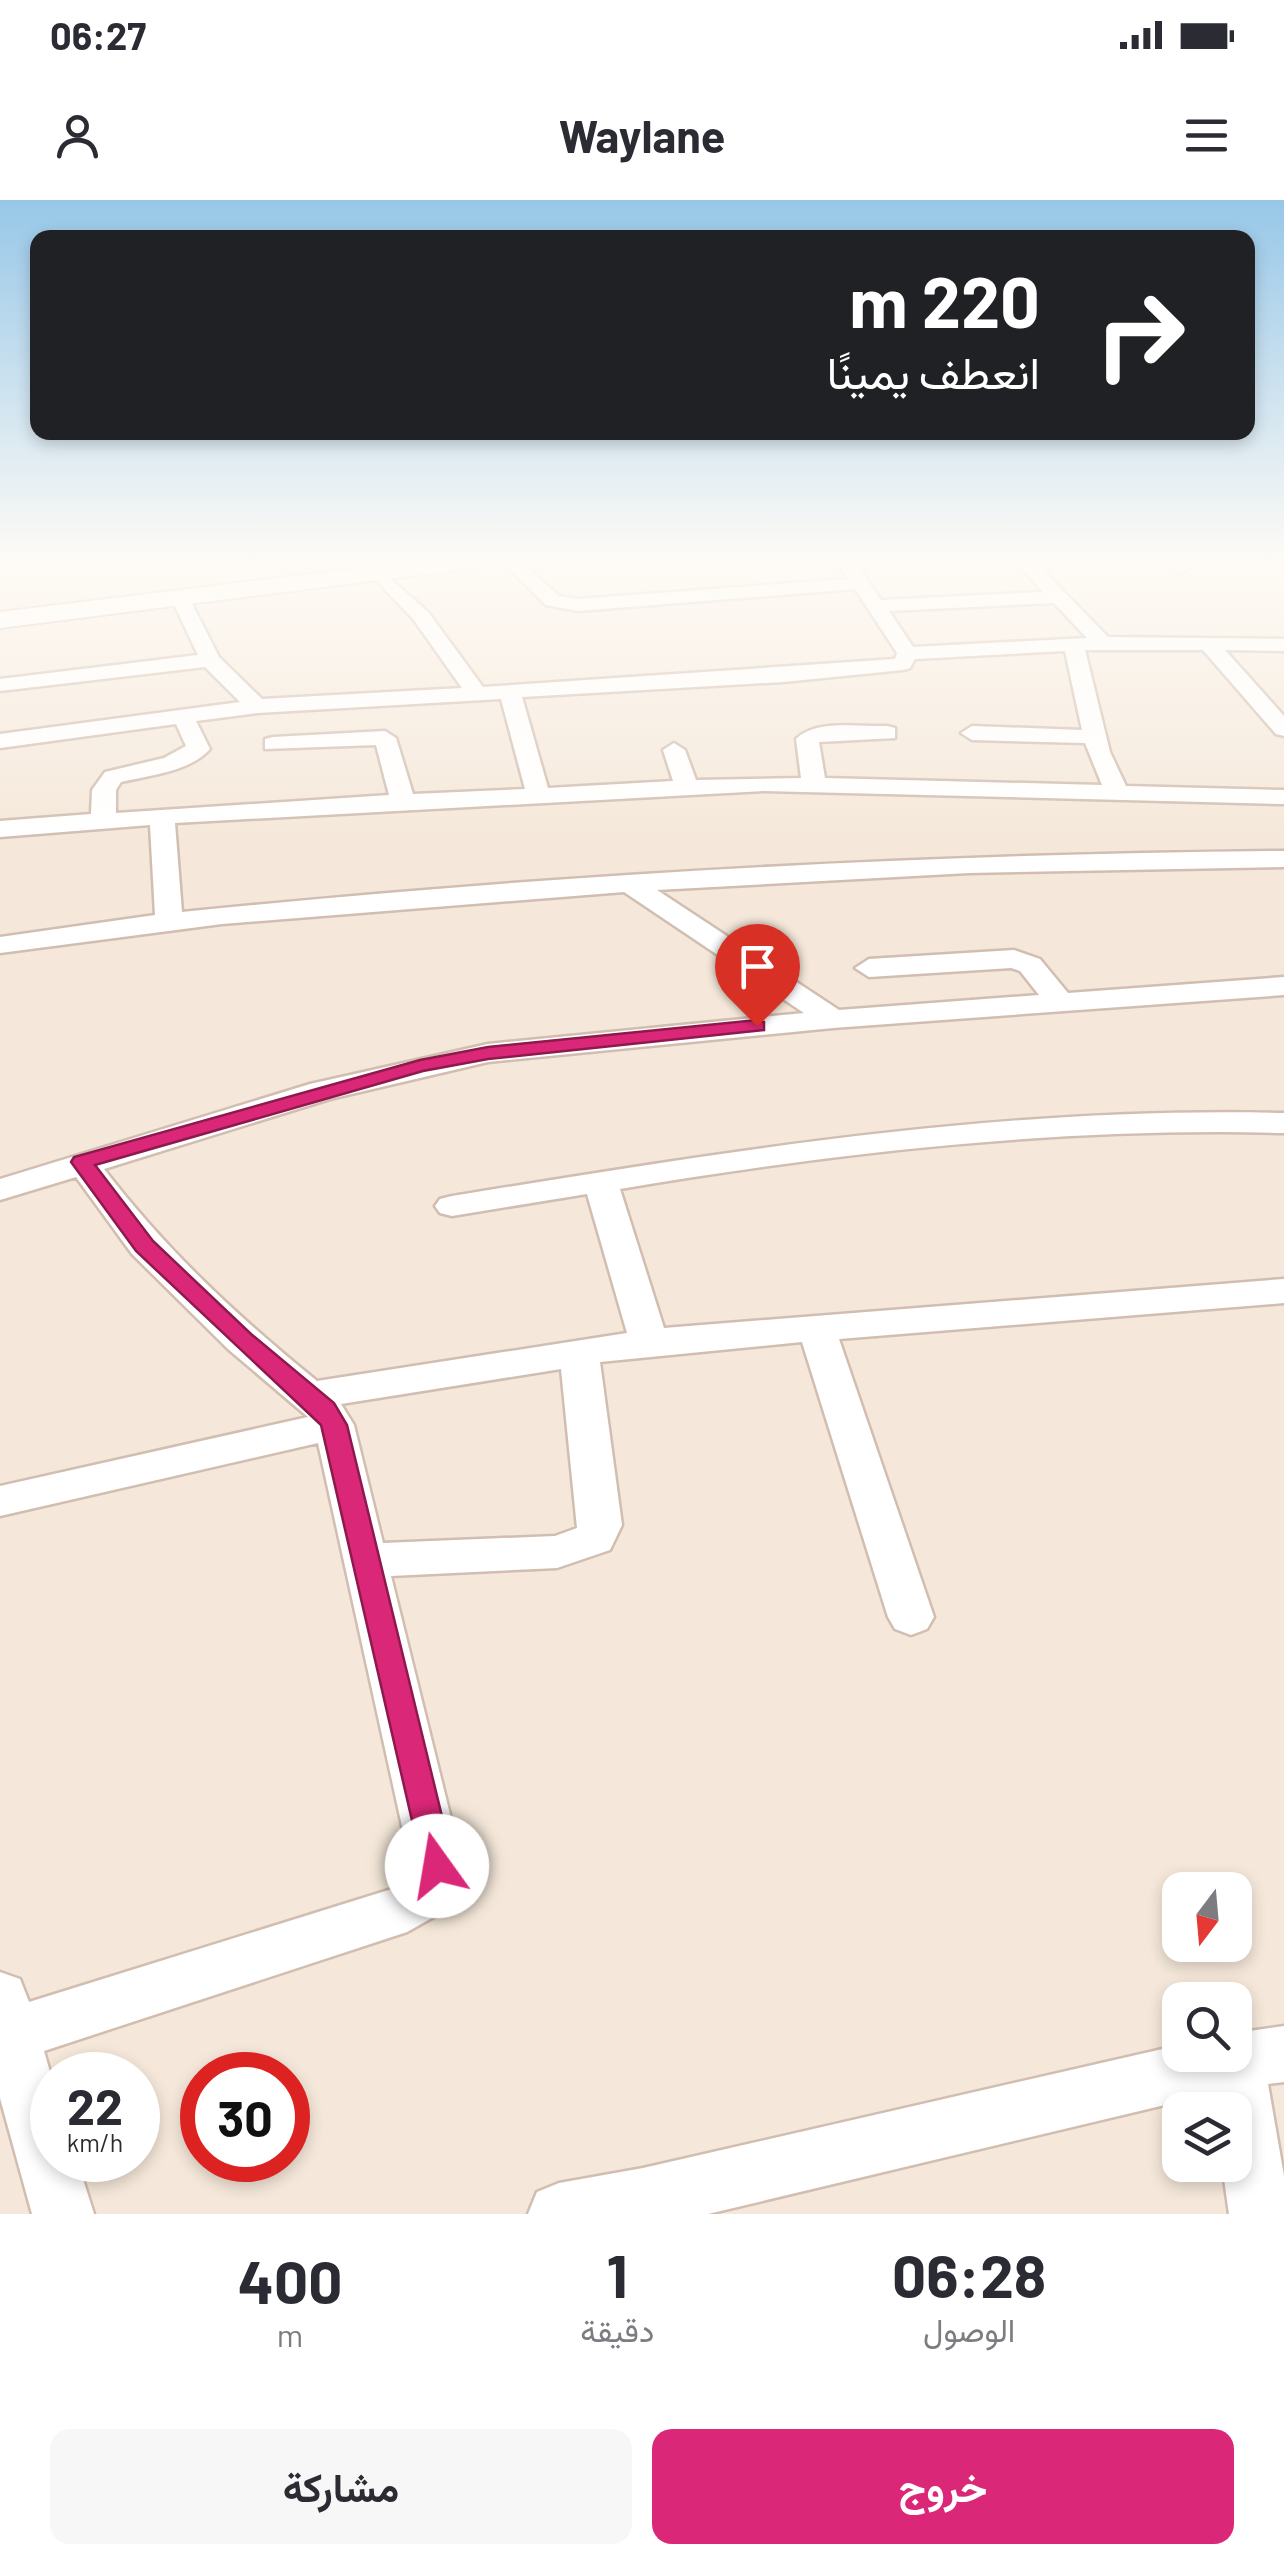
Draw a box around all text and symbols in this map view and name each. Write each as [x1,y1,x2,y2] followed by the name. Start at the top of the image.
[50,12,146,58] text: 06:27
[50,108,105,163] icon: person
[559,108,725,162] text: Waylane
[1179,108,1234,163] icon: menu
[849,258,1040,342] text: 220 m
[1075,270,1205,400] icon: right
[827,344,1040,398] text: انعطف يمينًا
[715,924,800,1027] pin
[730,939,785,994] icon: arrive
[385,1814,489,1918] position arrow
[1162,1872,1252,1962] north arrow
[1162,1872,1252,2182] map controls
[1162,1982,1252,2072] button: search
[180,2052,310,2182] speed limit sign: 30
[67,2075,123,2135] text: 22
[1162,2092,1252,2182] button: layers
[67,2127,123,2157] text: km/h
[607,2238,628,2310] text: 1
[892,2238,1046,2310] text: 06:28
[238,2244,342,2316] text: 400
[580,2310,654,2348] text: دقيقة
[923,2310,1015,2348] text: الوصول
[277,2315,303,2353] text: m
[50,2429,632,2544] button: مشاركة
[652,2429,1234,2544] button: خروج

